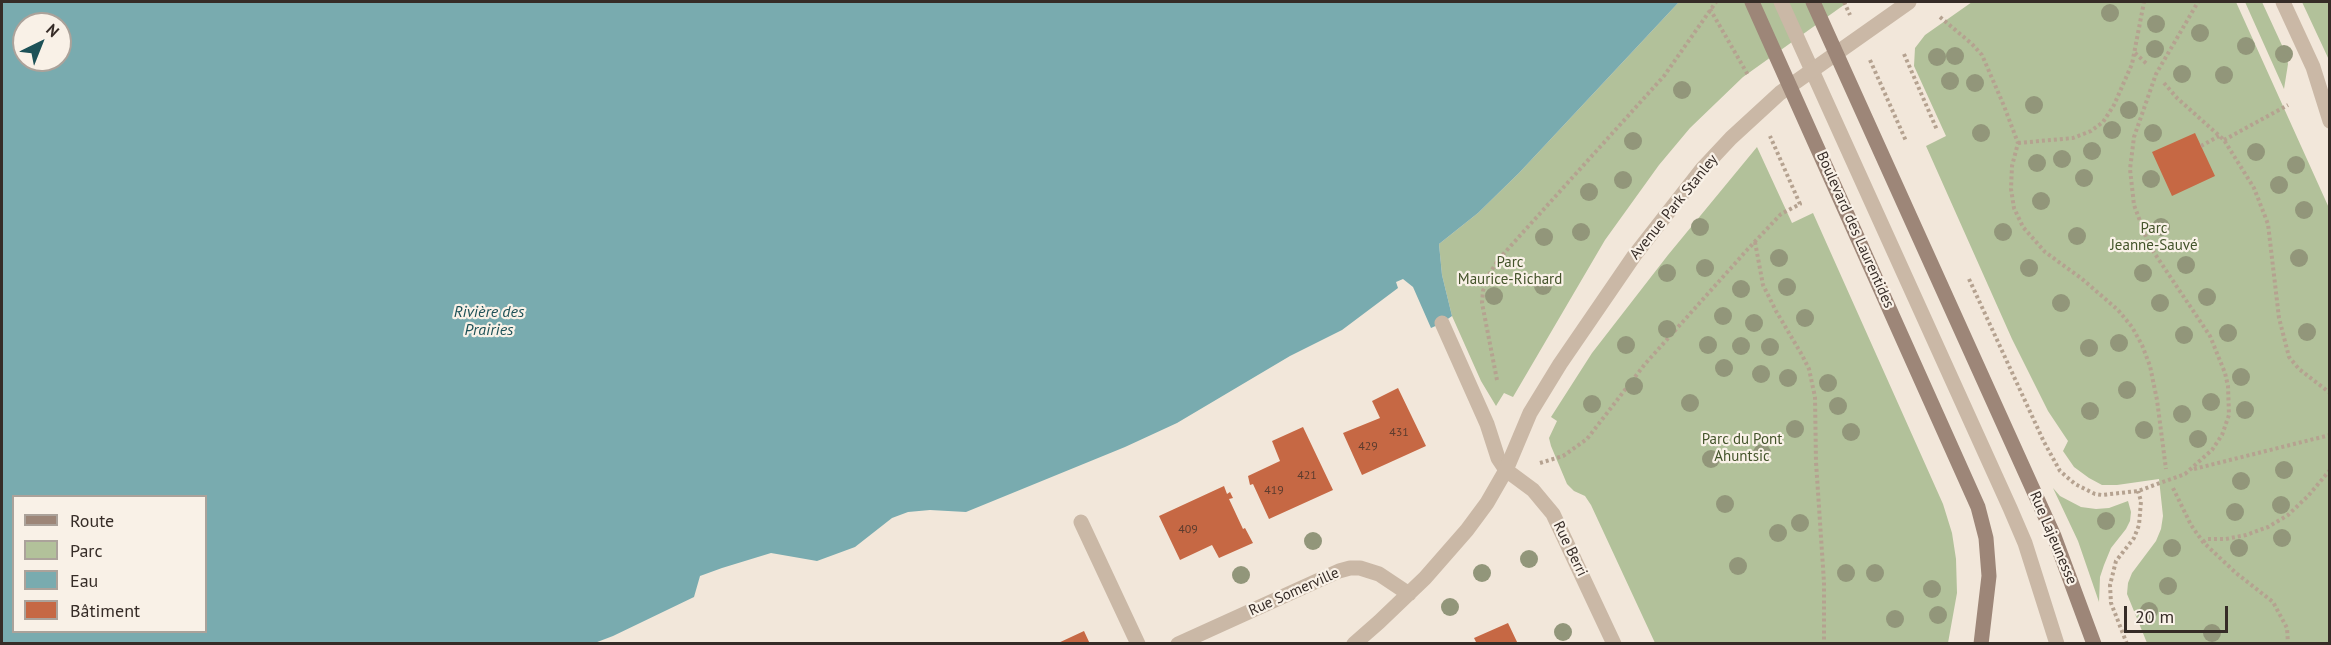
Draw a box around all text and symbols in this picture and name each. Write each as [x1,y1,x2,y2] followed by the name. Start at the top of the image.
[12,12,72,72] north arrow
[42,19,64,41] text: N
[1812,149,1898,311] street label: Boulevard des Laurentides
[1626,151,1722,263] street label: Avenue Park Stanley
[2110,220,2198,255] park label: Parc Jeanne-Sauvé
[1458,254,1562,289] park label: Parc Maurice-Richard
[454,302,524,340] water label: Rivière des Prairies
[1389,426,1409,440] house number: 431
[1702,431,1782,466] park label: Parc du Pont Ahuntsic
[1358,440,1378,454] house number: 429
[1297,469,1317,483] house number: 421
[1264,484,1284,498] house number: 419
[2025,489,2081,587] street label: Rue Lajeunesse
[12,495,207,633] legend
[70,509,114,532] text: Route
[1549,519,1591,579] street label: Rue Berri
[1178,523,1198,537] house number: 409
[70,539,103,562] text: Parc
[1246,564,1342,620] street label: Rue Somerville
[70,569,98,592] text: Eau
[2127,594,2230,632] scale bar
[70,599,140,622] text: Bâtiment
[2135,605,2174,628] text: 20 m

